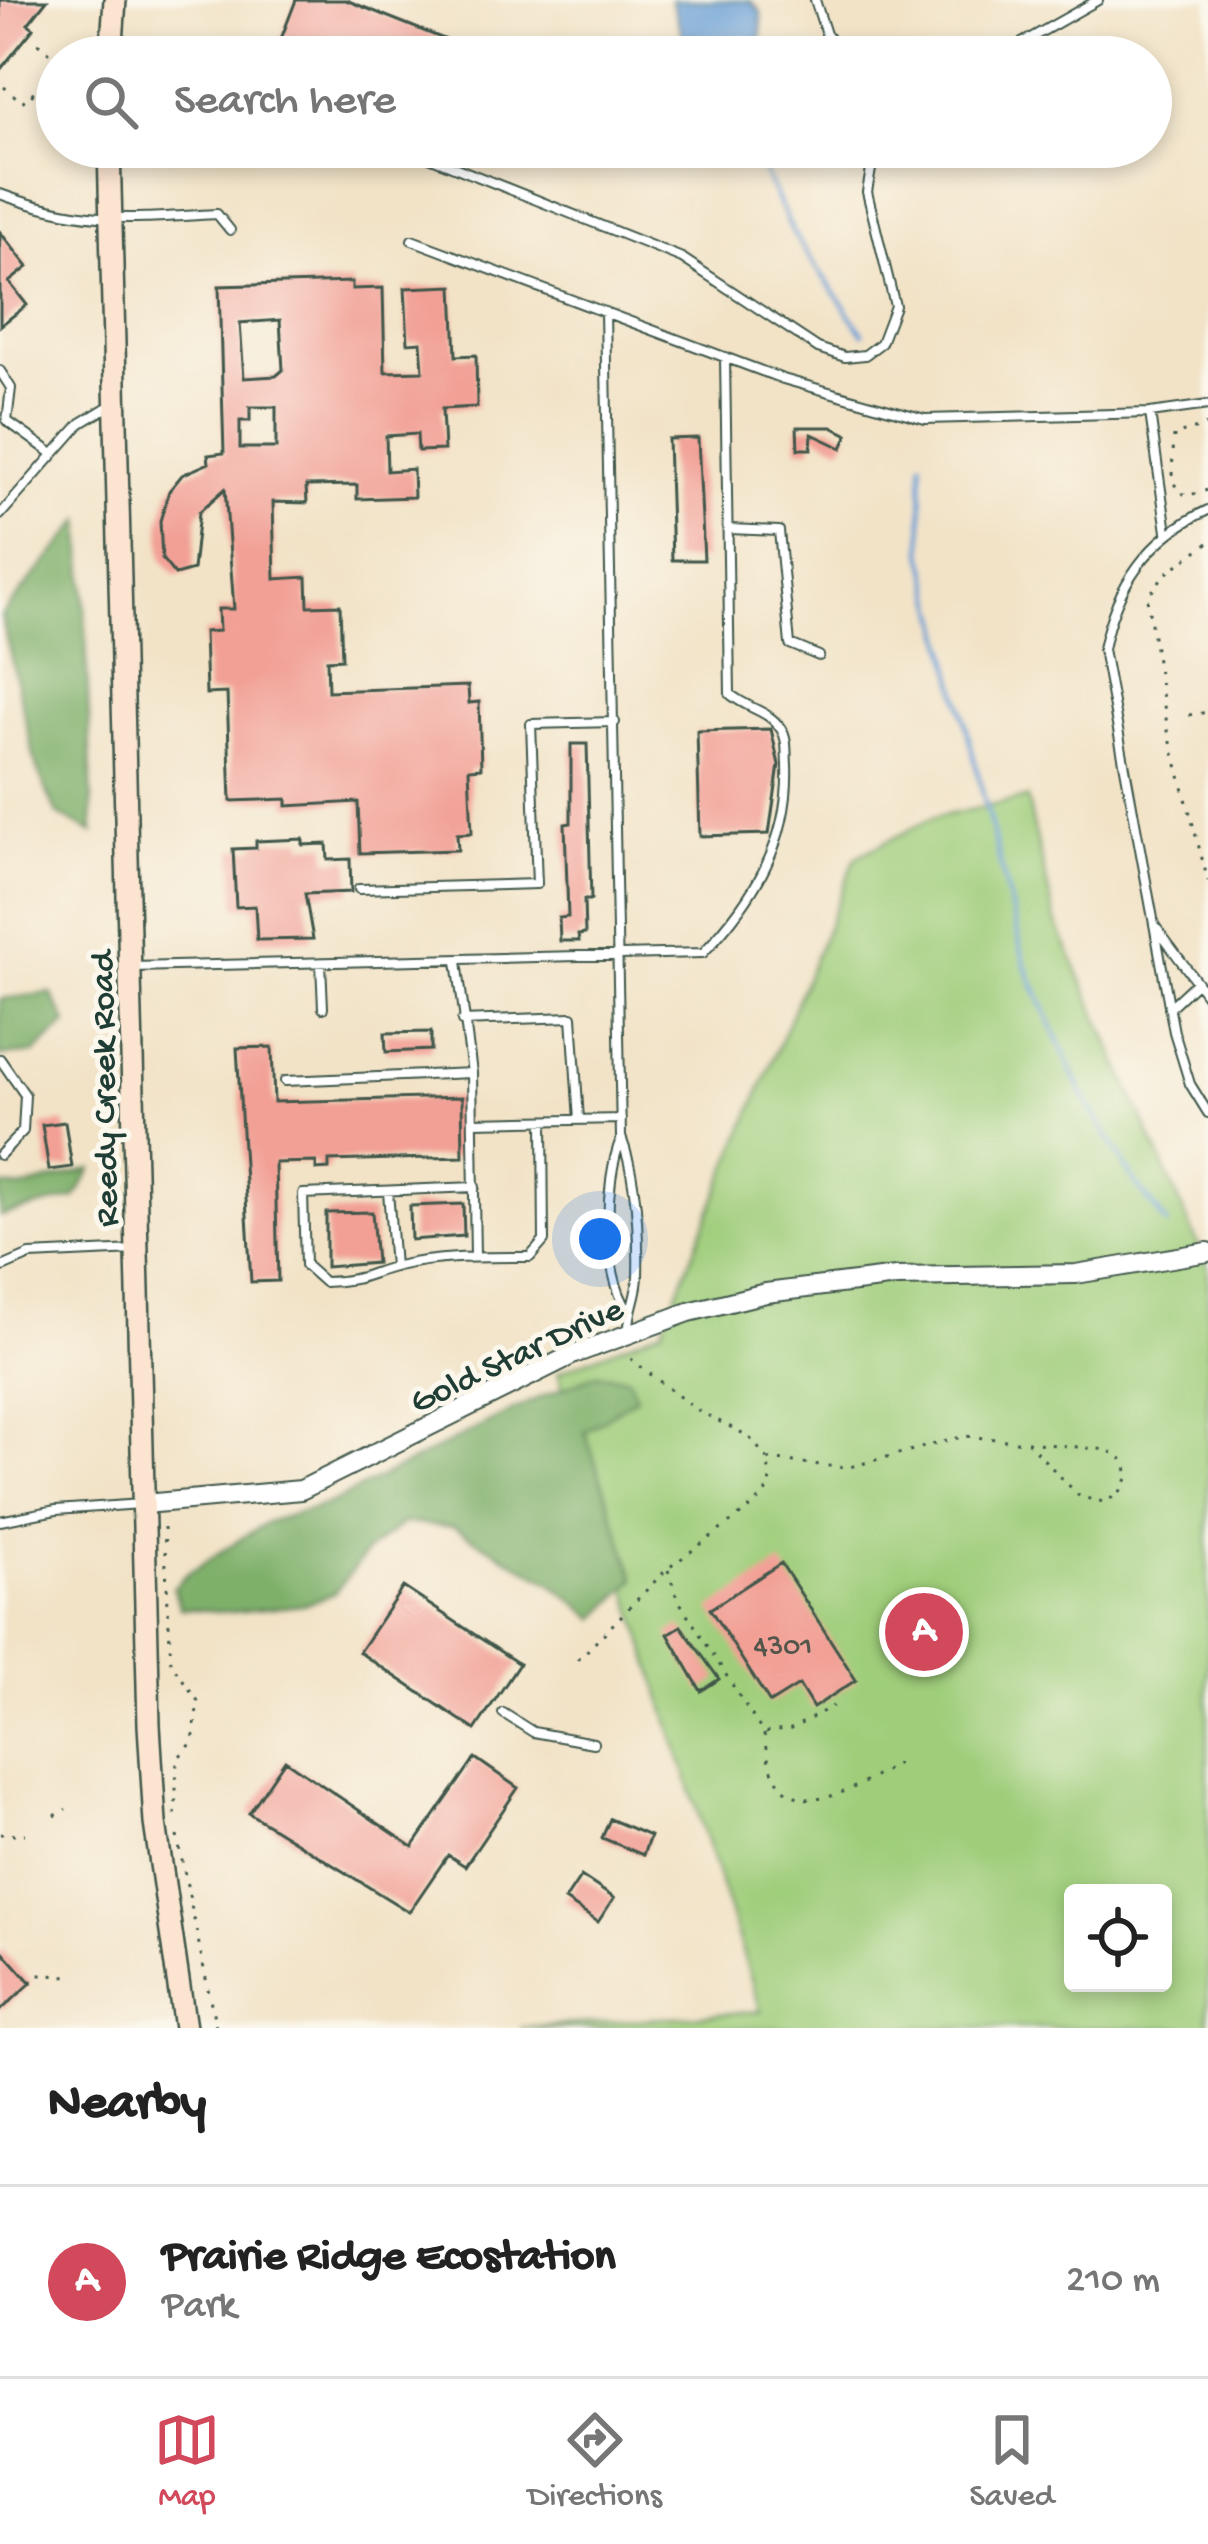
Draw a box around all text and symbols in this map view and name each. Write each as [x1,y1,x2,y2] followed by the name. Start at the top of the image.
[36,36,1172,168] search box
[78,69,144,135] icon: search
[174,76,396,129] text: Search here
[84,948,131,1227] street label: Reedy Creek Road
[570,1209,630,1269] your location
[404,1290,631,1426] street label: Gold Star Drive
[885,1587,963,1677] pin: A
[754,1631,812,1666] house number: 4301
[1064,1884,1172,1992] map controls
[1064,1884,1172,1992] button: locate
[48,2076,206,2136] text: Nearby
[162,2232,616,2285] text: Prairie Ridge Ecostation
[75,2259,99,2305] text: A
[1066,2259,1160,2305] text: 210 m
[162,2285,236,2331] text: Park
[154,2407,220,2517] tab: Map
[528,2407,662,2517] tab: Directions
[970,2407,1054,2517] tab: Saved

